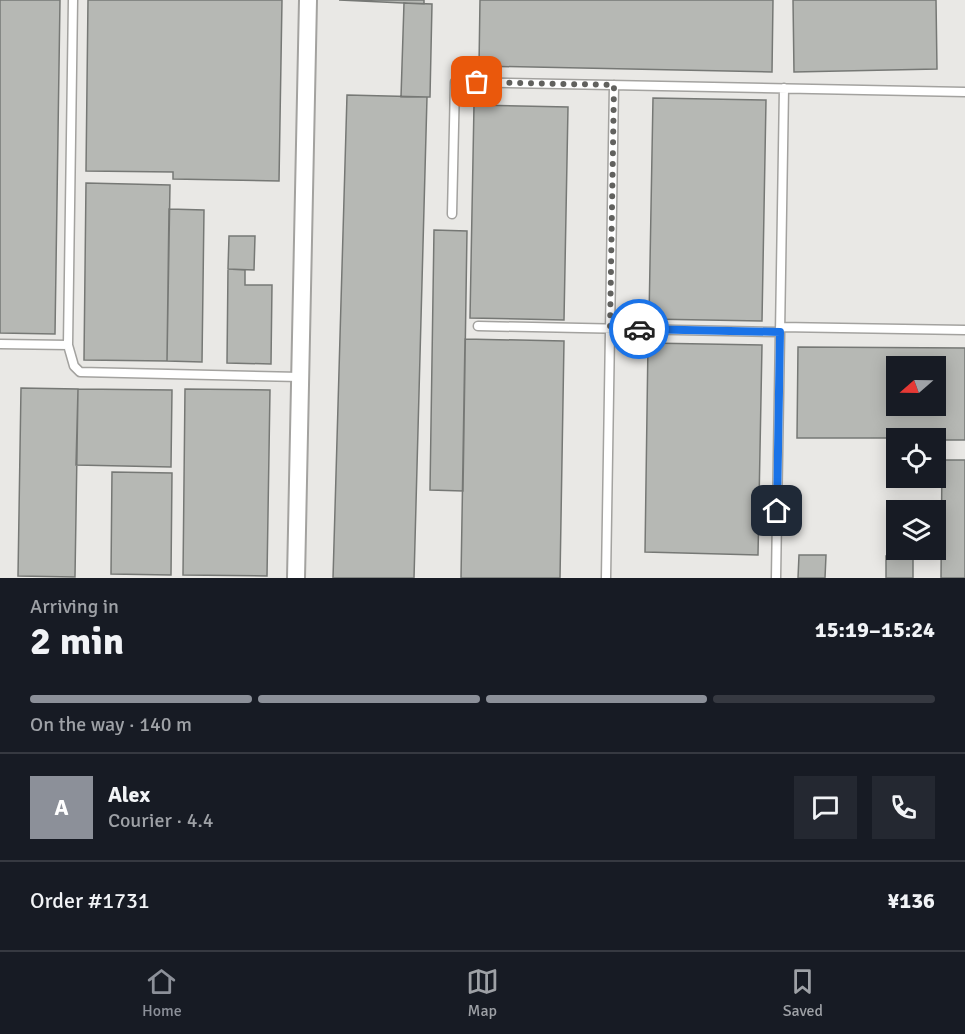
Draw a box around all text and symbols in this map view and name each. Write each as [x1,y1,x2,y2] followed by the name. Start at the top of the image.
[451,56,502,107] pin
[460,65,493,98] icon: bag
[609,299,669,359] courier
[623,313,656,346] icon: car
[886,356,946,416] north arrow
[886,356,946,560] map controls
[886,428,946,488] button: locate
[751,485,802,536] pin
[760,494,793,527] icon: home
[886,500,946,560] button: layers
[30,594,119,619] text: Arriving in
[815,616,935,643] text: 15:19–15:24
[30,617,124,665] text: 2 min
[30,712,192,737] text: On the way · 140 m
[794,776,857,839] button: chat
[872,776,935,839] button: phone
[108,781,150,808] text: Alex
[54,794,69,821] text: A
[108,808,214,833] text: Courier · 4.4
[30,887,150,914] text: Order #1731
[887,887,935,914] text: ¥136
[142,965,182,1021] tab: Home
[466,965,499,1021] tab: Map
[783,965,823,1021] tab: Saved

